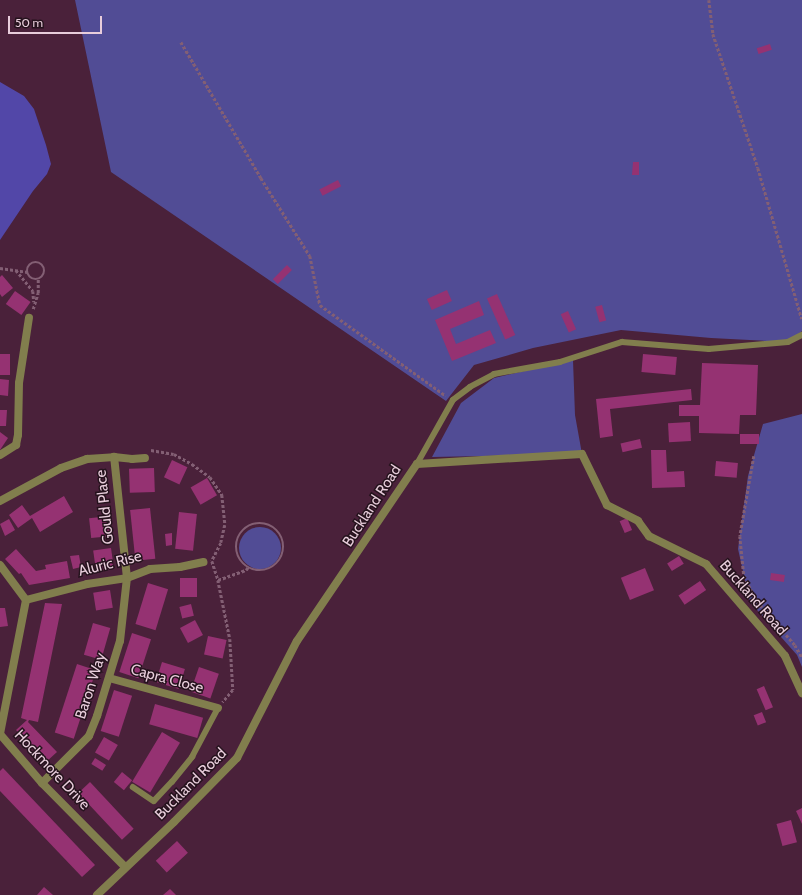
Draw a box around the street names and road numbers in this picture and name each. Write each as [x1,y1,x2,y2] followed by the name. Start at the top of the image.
[339,462,405,550] street label: Buckland Road
[92,469,118,545] street label: Gould Place
[76,547,144,581] street label: Aluric Rise
[715,557,791,639] street label: Buckland Road
[72,651,110,721] street label: Baron Way
[129,661,205,697] street label: Capra Close
[10,726,94,814] street label: Hockmore Drive
[152,745,230,823] street label: Buckland Road

